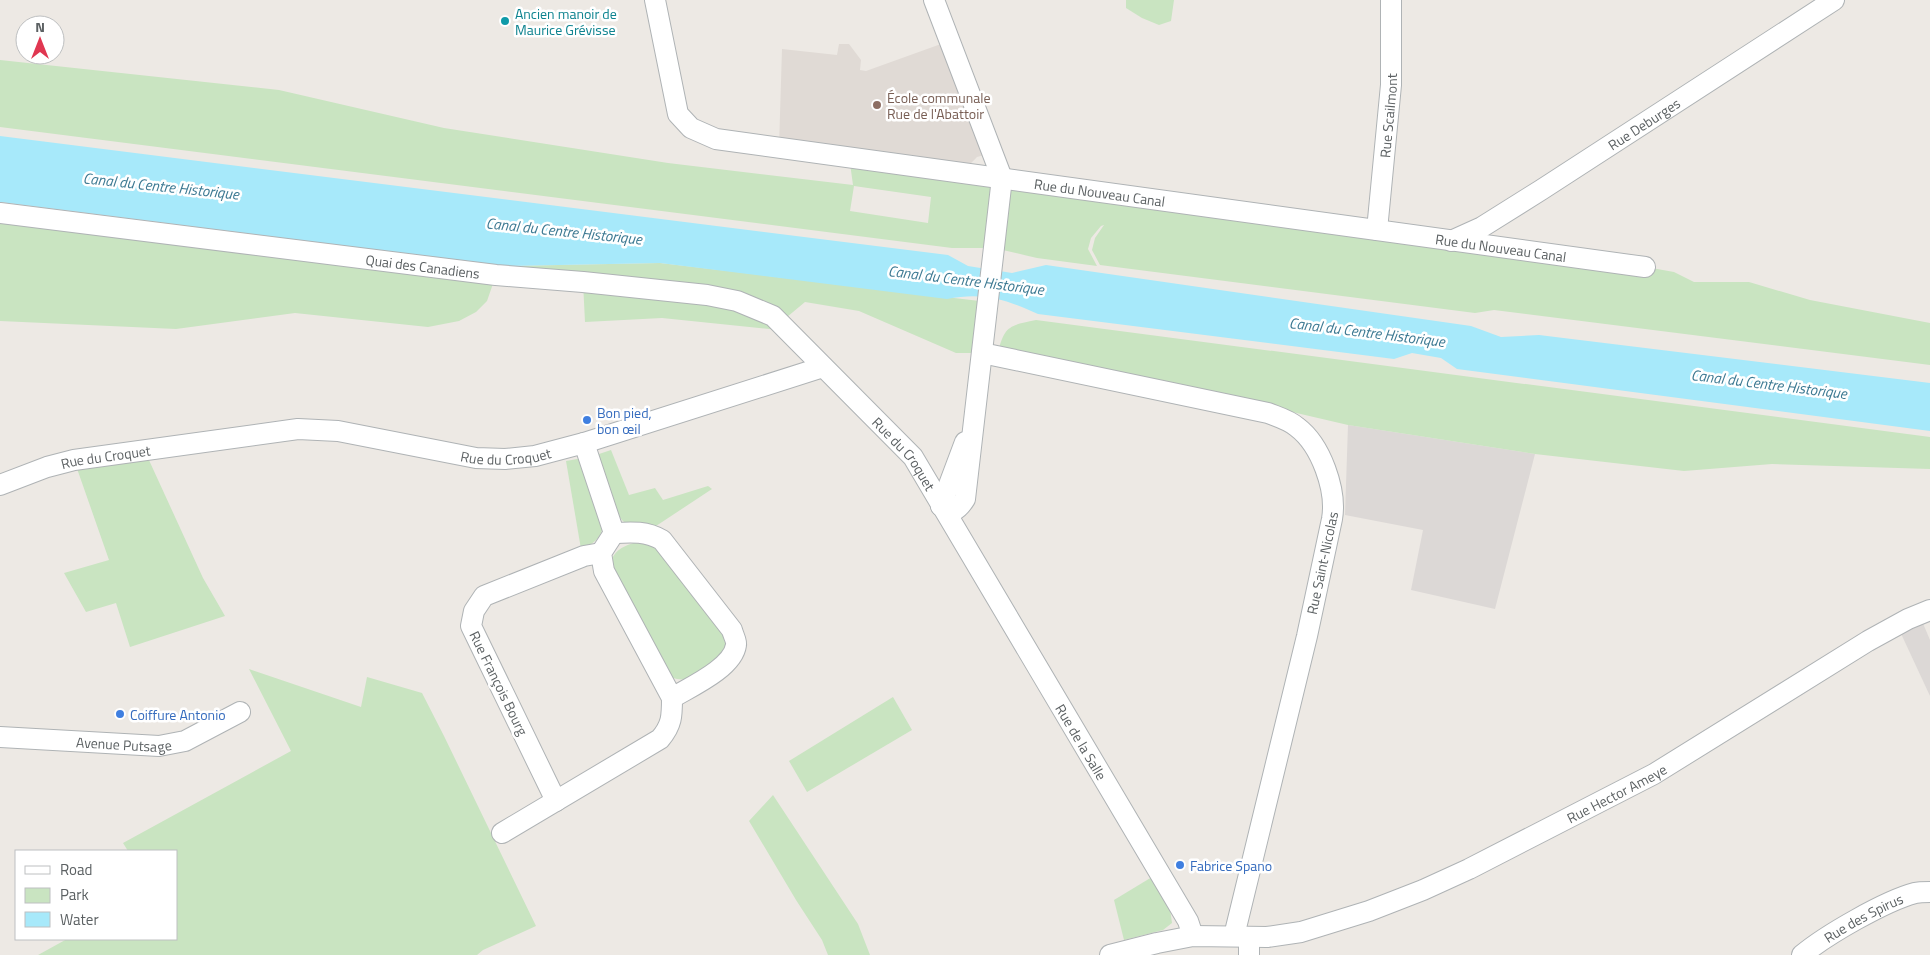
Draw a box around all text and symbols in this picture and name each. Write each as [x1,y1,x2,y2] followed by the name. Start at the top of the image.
[515,3,617,40] place label: Ancien manoir de Maurice Grévisse
[15,15,65,65] north arrow
[499,15,511,27] marker: Ancien manoir de Maurice Grévisse
[35,16,45,37] text: N
[1374,73,1402,159] street label: Rue Scailmont
[887,87,991,124] place label: École communale Rue de l'Abattoir
[1603,92,1684,155] street label: Rue Deburges
[871,99,883,111] marker: École communale Rue de l'Abattoir
[82,166,241,206] water label: Canal du Centre Historique
[1033,172,1166,211] street label: Rue du Nouveau Canal
[485,211,644,251] water label: Canal du Centre Historique
[1434,228,1568,267] street label: Rue du Nouveau Canal
[364,248,481,283] street label: Quai des Canadiens
[887,259,1046,301] water label: Canal du Centre Historique
[1288,311,1447,353] water label: Canal du Centre Historique
[1690,363,1849,405] water label: Canal du Centre Historique
[597,402,652,439] place label: Bon pied, bon œil
[868,412,941,494] street label: Rue du Croquet
[581,414,593,426] marker: Bon pied, bon œil
[58,439,152,474] street label: Rue du Croquet
[459,442,553,469] street label: Rue du Croquet
[1301,510,1343,616] street label: Rue Saint-Nicolas
[465,627,533,739] street label: Rue François Bourg
[1051,700,1112,784] street label: Rue de la Salle
[130,704,226,725] place label: Coiffure Antonio
[114,708,126,720] marker: Coiffure Antonio
[76,731,173,757] street label: Avenue Putsage
[1563,758,1670,828] street label: Rue Hector Ameye
[15,850,178,940] legend
[1190,855,1272,876] place label: Fabrice Spano
[60,858,92,881] text: Road
[1174,859,1186,871] marker: Fabrice Spano
[60,883,89,906] text: Park
[1819,888,1906,947] street label: Rue des Spirus
[60,908,99,931] text: Water

